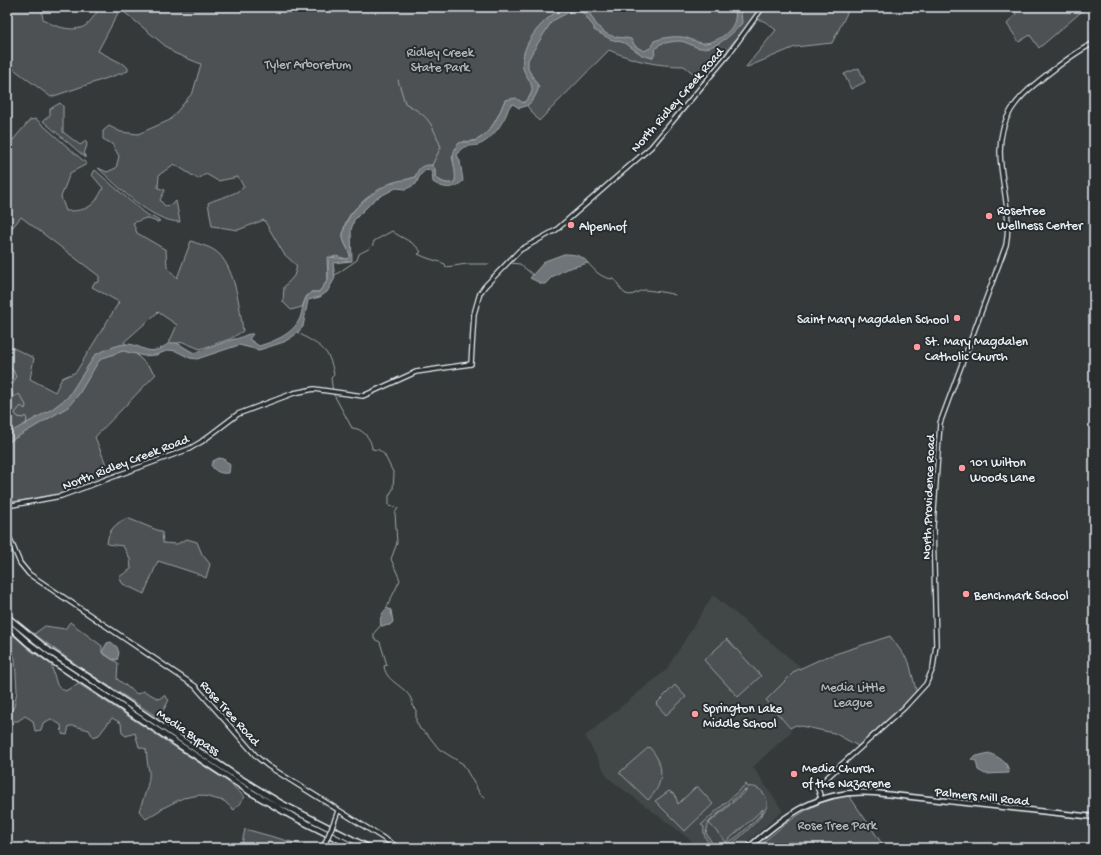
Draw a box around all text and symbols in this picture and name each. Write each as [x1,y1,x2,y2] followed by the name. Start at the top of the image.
[628,44,728,156] street label: North Ridley Creek Road
[406,46,475,76] park label: Ridley Creek State Park
[264,58,351,73] park label: Tyler Arboretum
[997,204,1084,234] place label: Rosetree Wellness Center
[984,211,994,221] marker: Rosetree Wellness Center
[566,220,576,230] marker: Alpenhof
[579,220,628,235] place label: Alpenhof
[797,313,949,328] place label: Saint Mary Magdalen School
[952,313,962,323] marker: Saint Mary Magdalen School
[925,335,1029,365] place label: St. Mary Magdalen Catholic Church
[912,342,922,352] marker: St. Mary Magdalen Catholic Church
[61,432,192,494] street label: North Ridley Creek Road
[920,433,939,560] street label: North Providence Road
[969,456,1035,486] place label: 101 Wilton Woods Lane
[957,463,967,473] marker: 101 Wilton Woods Lane
[961,589,971,599] marker: Benchmark School
[973,589,1069,604] place label: Benchmark School
[196,678,263,750] street label: Rose Tree Road
[821,681,885,711] park label: Media Little League
[703,702,783,732] place label: Springton Lake Middle School
[153,707,223,760] street label: Media Bypass
[690,709,700,719] marker: Springton Lake Middle School
[802,762,891,792] place label: Media Church of the Nazarene
[789,769,799,779] marker: Media Church of the Nazarene
[933,785,1031,810] street label: Palmers Mill Road
[797,819,878,834] park label: Rose Tree Park

